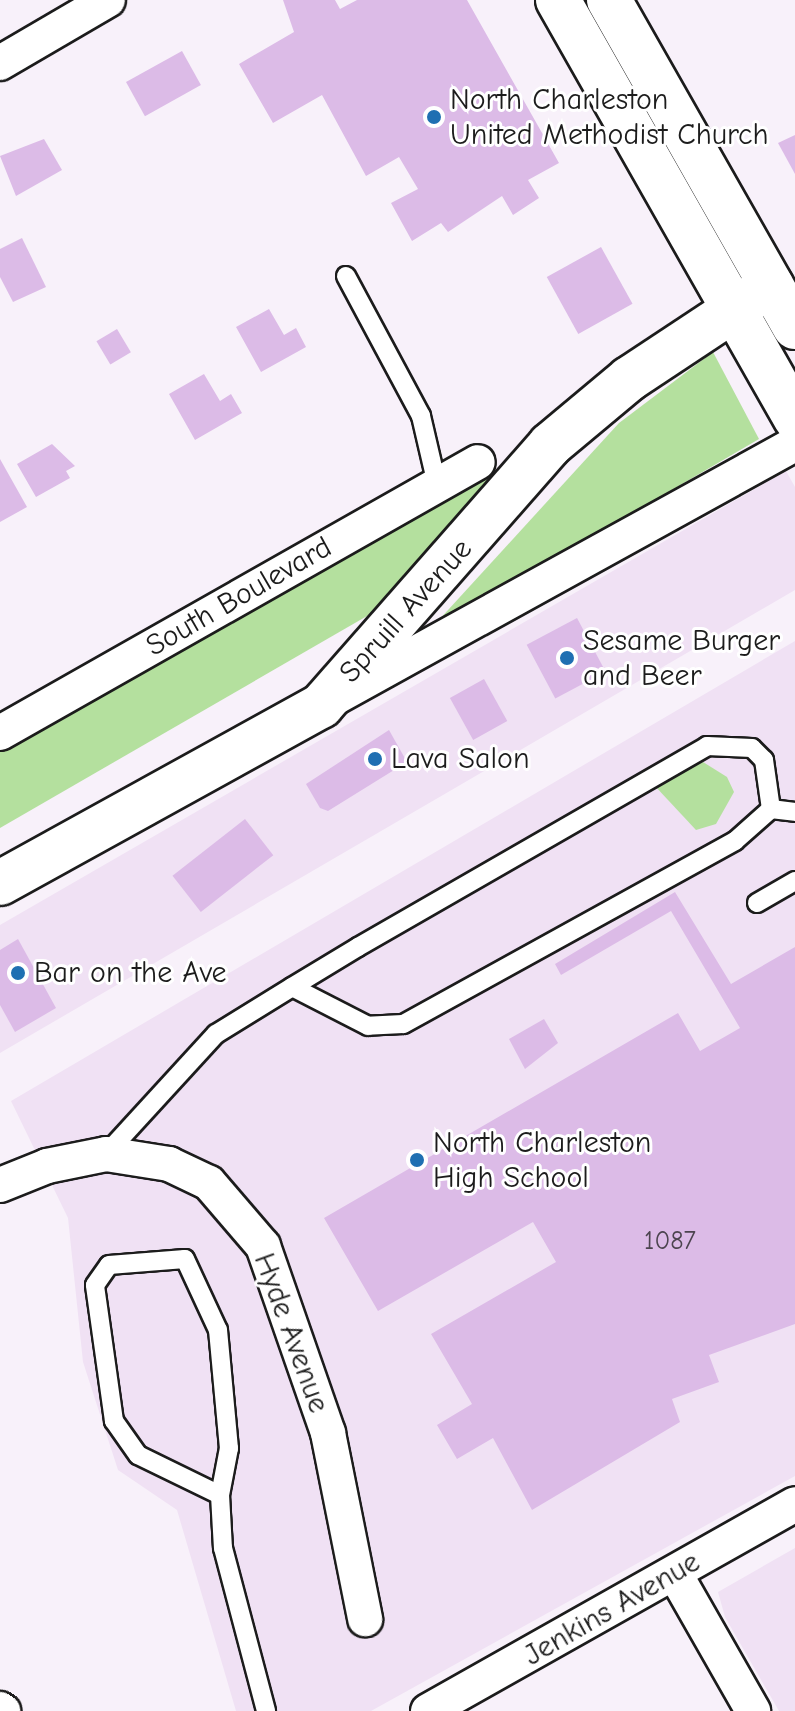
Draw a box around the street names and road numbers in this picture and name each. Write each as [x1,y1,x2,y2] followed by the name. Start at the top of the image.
[140,529,338,665] street label: South Boulevard
[332,532,480,690] street label: Spruill Avenue
[246,1248,336,1418] street label: Hyde Avenue
[518,1544,706,1674] street label: Jenkins Avenue

